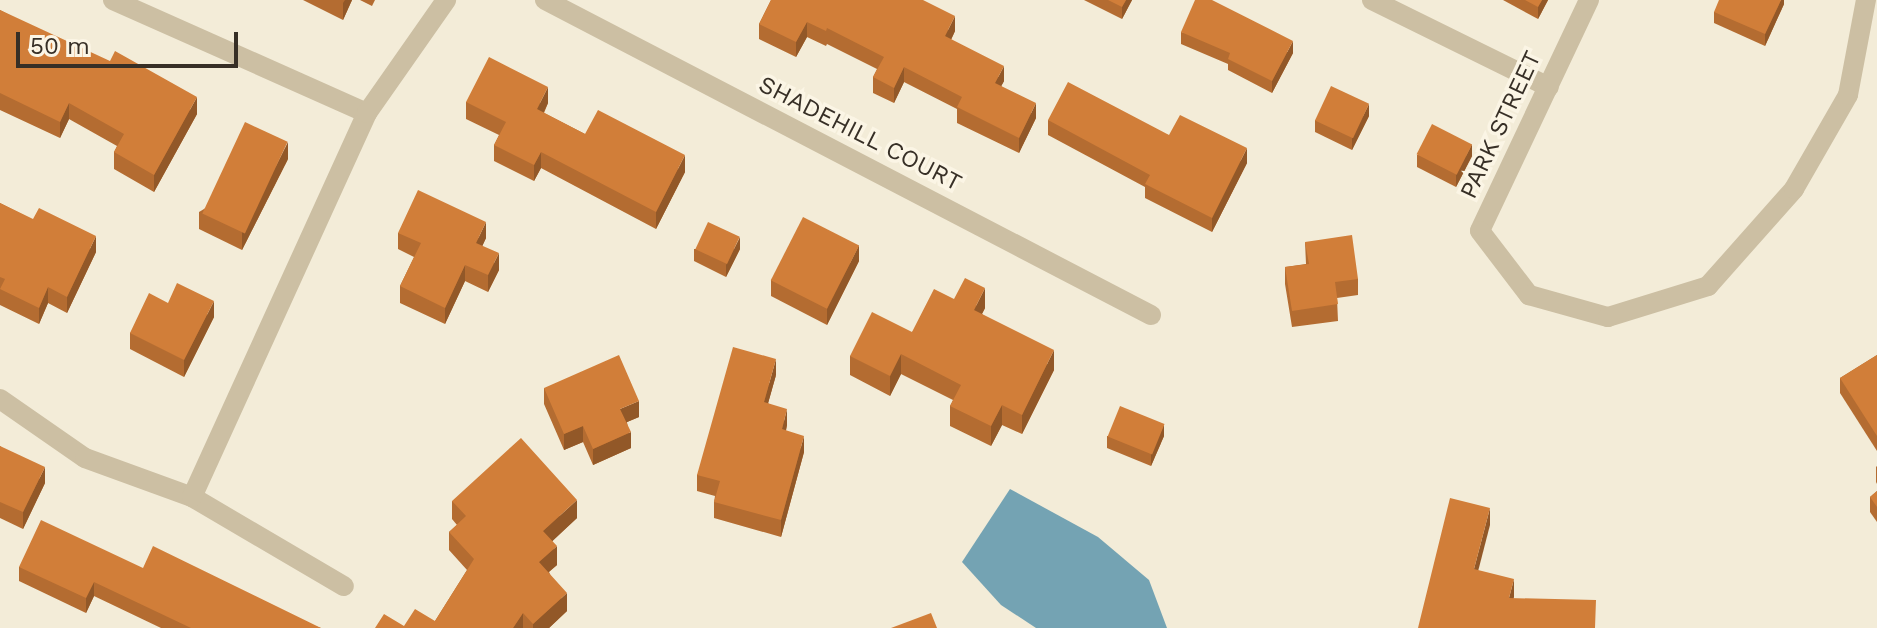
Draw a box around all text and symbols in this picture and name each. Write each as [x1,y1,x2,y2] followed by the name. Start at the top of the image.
[20,16,242,66] scale bar
[30,32,90,60] text: 50 m
[1454,47,1548,203] street label: PARK STREET
[753,70,967,198] street label: SHADEHILL COURT

